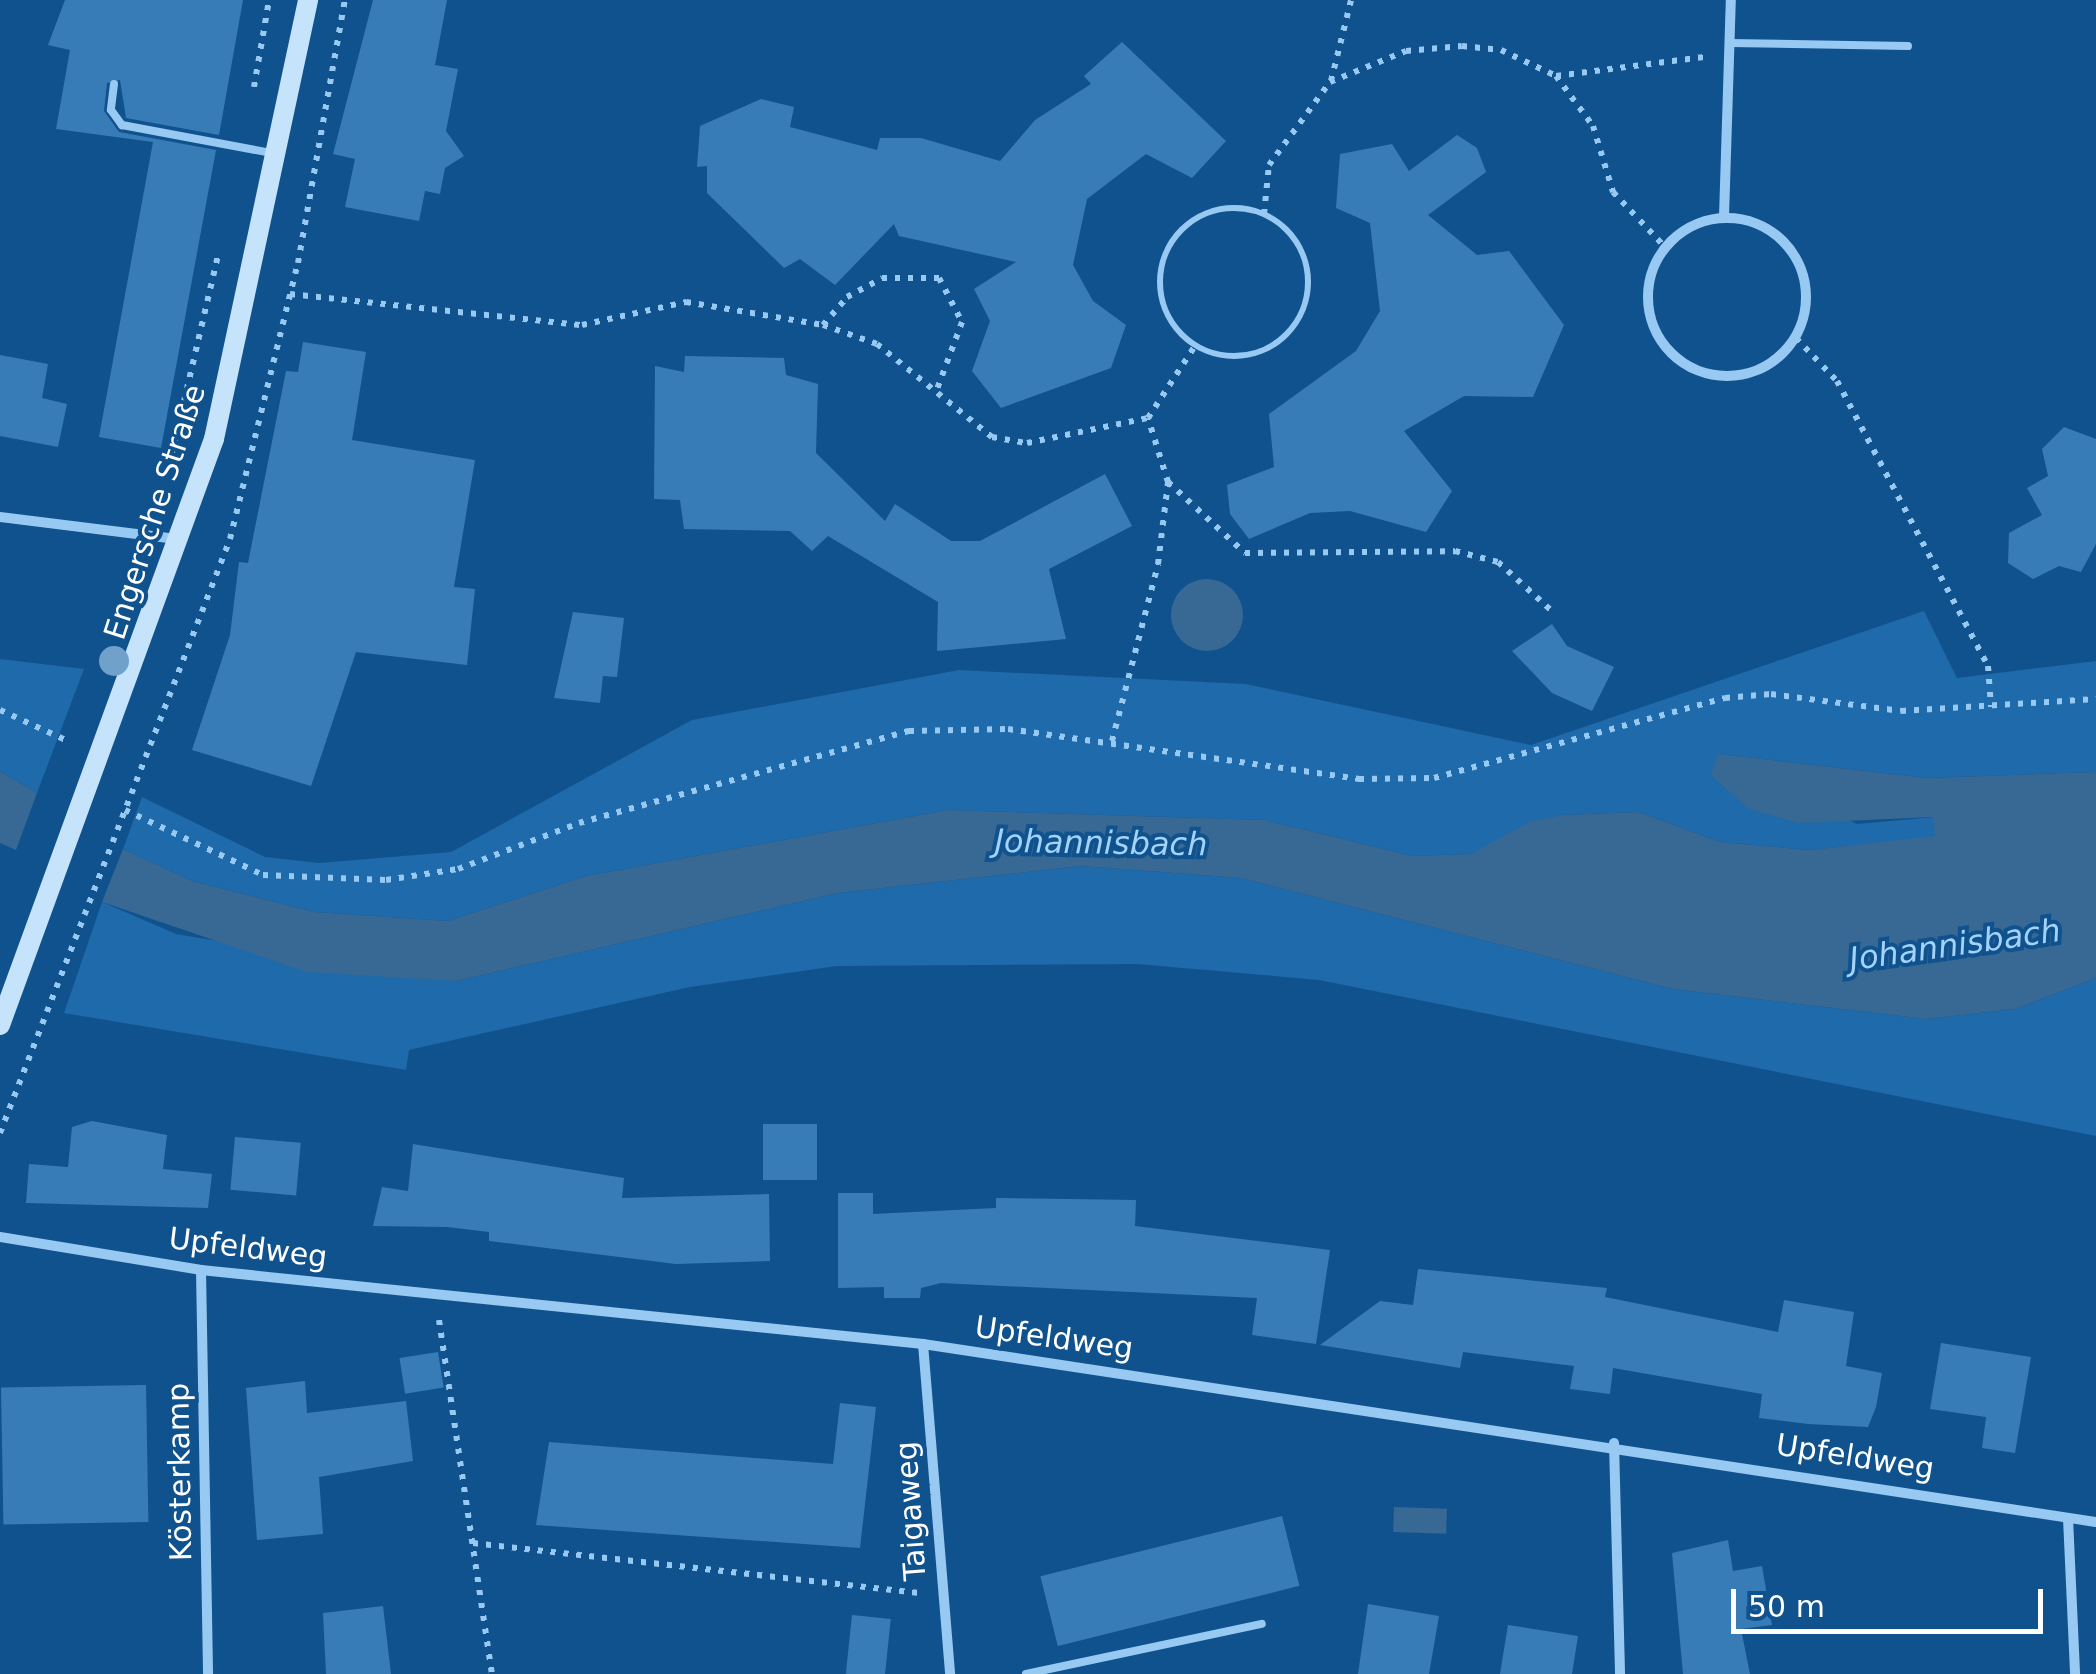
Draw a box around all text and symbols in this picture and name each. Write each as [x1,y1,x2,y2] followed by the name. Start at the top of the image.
[97,380,213,644] street label: Engersche Straße
[994,822,1208,864] water label: Johannisbach
[1847,911,2063,979] water label: Johannisbach
[167,1220,329,1276] street label: Upfeldweg
[973,1309,1135,1367] street label: Upfeldweg
[160,1383,200,1561] street label: Kösterkamp
[1773,1427,1937,1487] street label: Upfeldweg
[888,1440,934,1582] street label: Taigaweg
[1736,1569,2048,1631] scale bar
[1748,1589,1825,1624] text: 50 m

